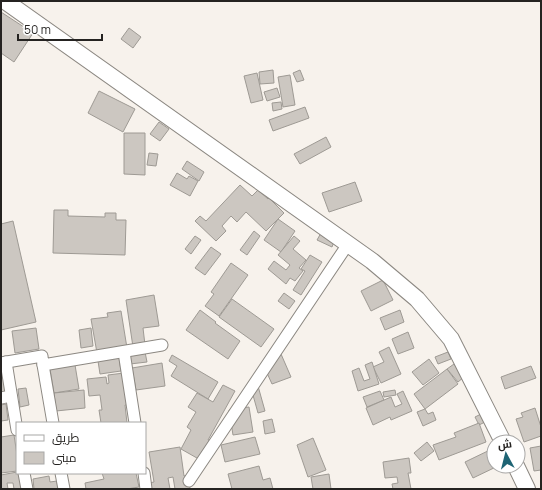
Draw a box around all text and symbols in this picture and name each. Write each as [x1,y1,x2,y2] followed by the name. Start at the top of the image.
[18,16,102,42] scale bar
[24,21,51,38] text: 50 m
[16,422,146,474] legend
[52,429,80,446] text: طريق
[486,434,526,474] north arrow
[497,435,513,452] text: ش
[52,449,77,466] text: مبنى

